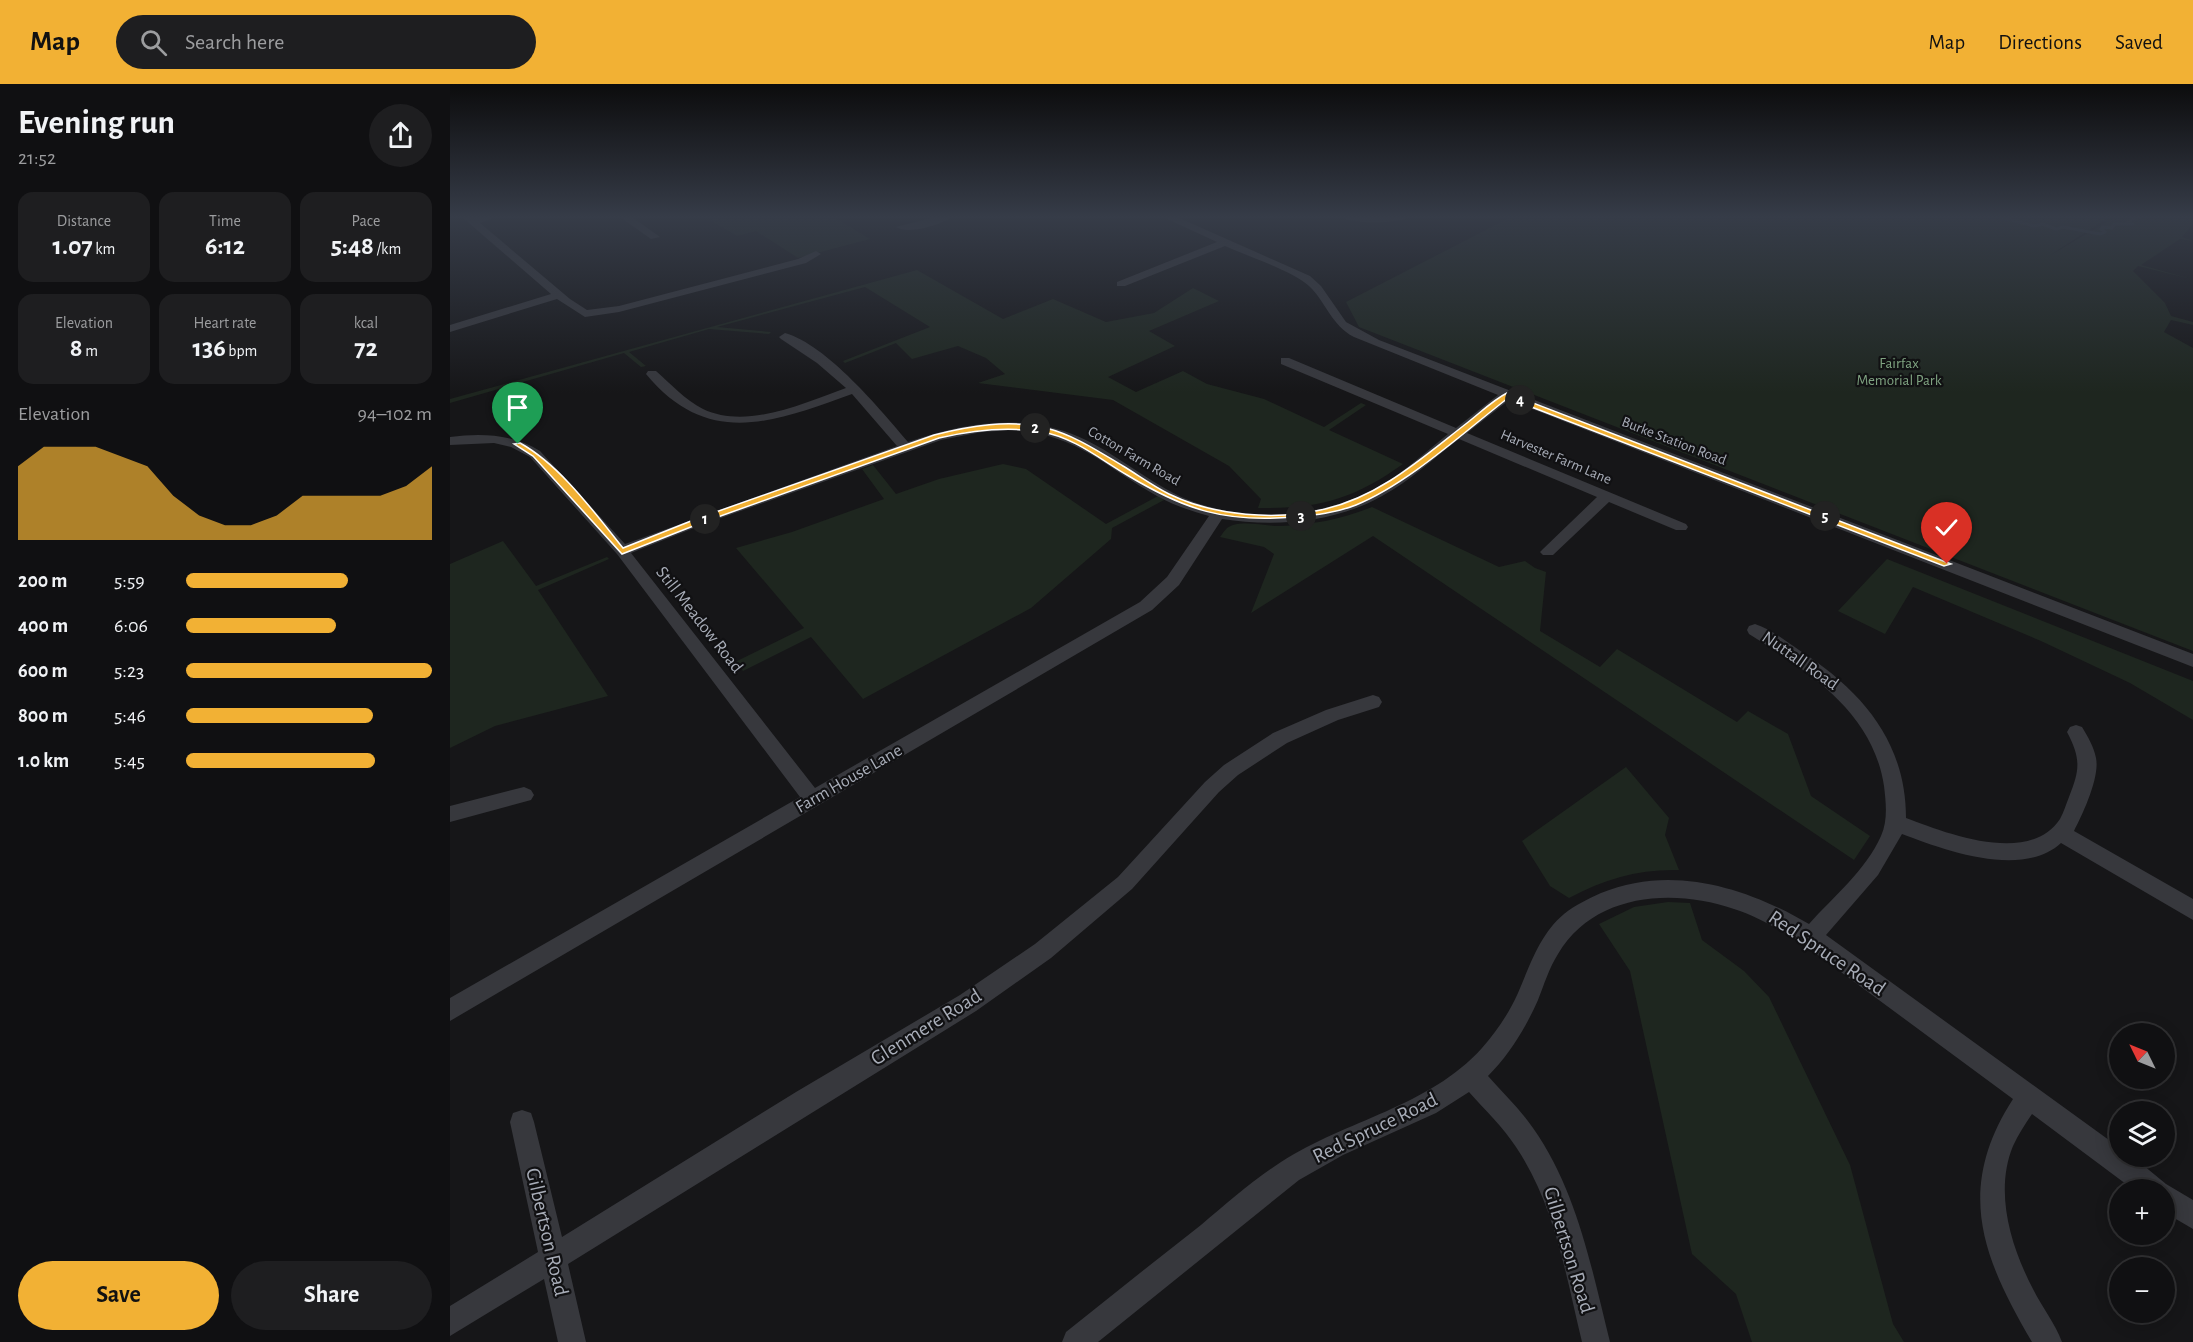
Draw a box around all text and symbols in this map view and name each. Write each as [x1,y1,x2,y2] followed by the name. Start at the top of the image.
[116,15,536,69] search box
[137,26,170,59] icon: search
[30,28,80,56] text: Map
[185,31,284,53] text: Search here
[1929,32,1965,53] text: Map
[1998,32,2082,53] text: Directions
[2115,32,2163,53] text: Saved
[369,104,432,167] button: share
[18,107,175,140] text: Evening run
[18,148,56,168] text: 21:52
[57,213,111,229] text: Distance
[209,213,241,229] text: Time
[352,213,380,229] text: Pace
[53,233,93,259] text: 1.07
[205,233,245,259] text: 6:12
[331,233,374,259] text: 5:48
[93,241,115,257] text: km
[374,241,401,257] text: /km
[55,315,113,331] text: Elevation
[194,315,256,331] text: Heart rate
[354,315,378,331] text: kcal
[70,335,83,361] text: 8
[193,335,226,361] text: 136
[354,335,378,361] text: 72
[83,343,98,359] text: m
[226,343,257,359] text: bpm
[1856,356,1942,388] park label: Fairfax Memorial Park
[492,382,543,444] pin
[1505,385,1535,415] pin: 4
[501,391,534,424] icon: arrive
[1516,392,1524,408] text: 4
[18,404,90,424] text: Elevation
[358,404,432,424] text: 94–102 m
[1020,413,1050,443] pin: 2
[1620,414,1729,468] street label: Burke Station Road
[1031,420,1039,436] text: 2
[1085,424,1183,489] street label: Cotton Farm Road
[1498,427,1614,487] street label: Harvester Farm Lane
[1286,501,1316,531] pin: 3
[1810,501,1840,531] pin: 5
[1921,502,1972,564] pin
[690,504,720,534] pin: 1
[1298,508,1304,524] text: 3
[1822,508,1828,524] text: 5
[702,511,708,527] text: 1
[1930,511,1963,544] icon: check
[652,563,746,677] street label: Still Meadow Road
[18,571,67,591] text: 200 m
[114,571,145,591] text: 5:59
[18,616,68,636] text: 400 m
[114,616,148,636] text: 6:06
[1758,628,1842,694] street label: Nuttall Road
[18,661,68,681] text: 600 m
[114,661,144,681] text: 5:23
[18,706,68,726] text: 800 m
[114,706,146,726] text: 5:46
[793,741,905,817] street label: Farm House Lane
[18,751,69,771] text: 1.0 km
[114,751,145,771] text: 5:45
[1765,906,1889,1000] street label: Red Spruce Road
[867,985,985,1069] street label: Glenmere Road
[2109,1023,2175,1089] north arrow
[2109,1023,2175,1323] map controls
[1309,1089,1441,1167] street label: Red Spruce Road
[2109,1101,2175,1167] button: layers
[522,1166,572,1298] street label: Gilbertson Road
[2109,1179,2175,1245] button: +
[1540,1184,1598,1316] street label: Gilbertson Road
[2109,1257,2175,1323] button: −
[18,1261,219,1330] button: Save
[231,1261,432,1330] button: Share

